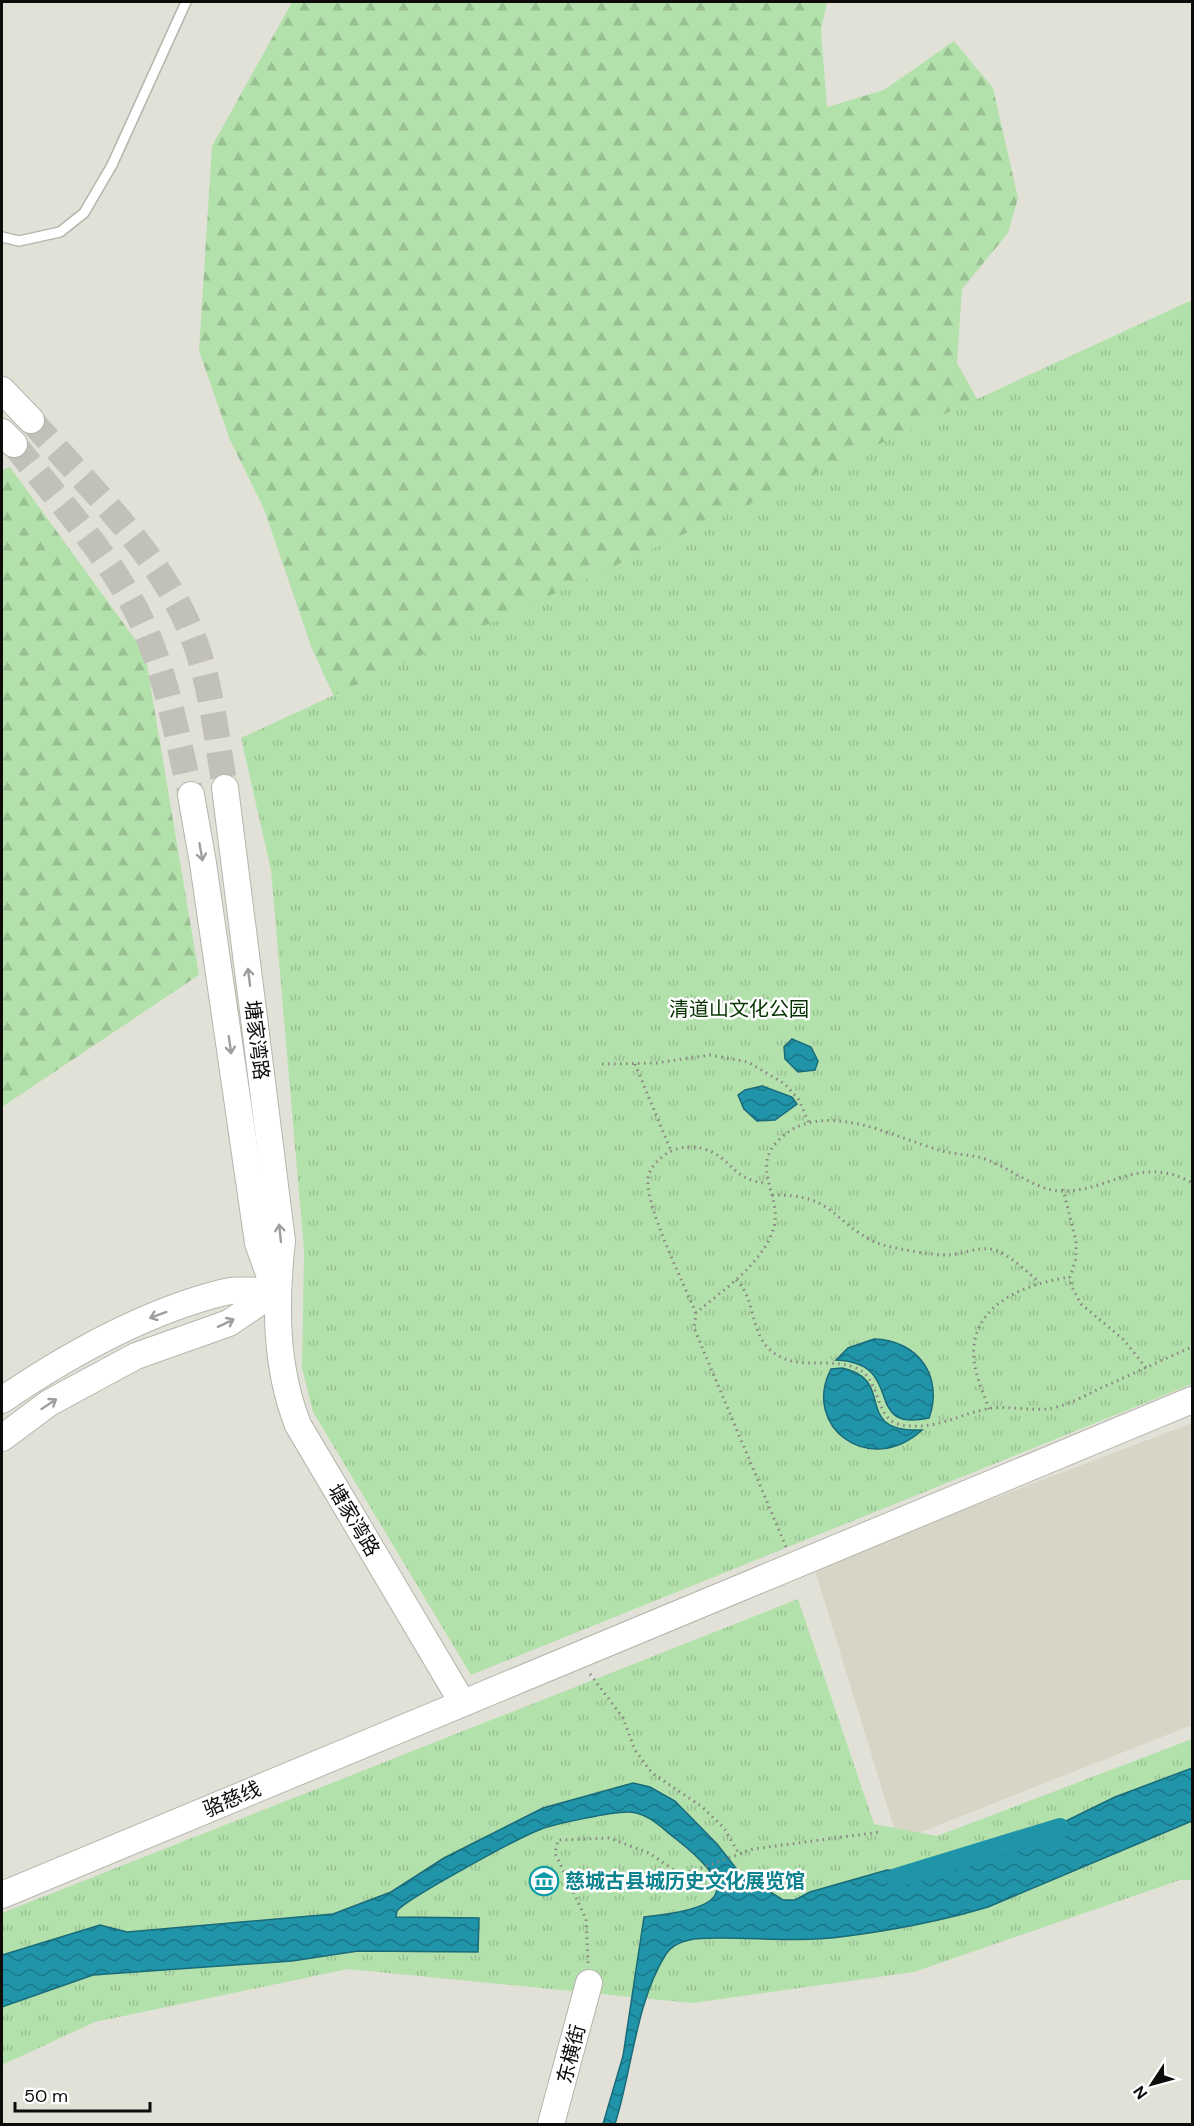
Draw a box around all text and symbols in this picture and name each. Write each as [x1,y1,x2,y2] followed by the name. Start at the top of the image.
[196,842,207,862] one-way arrow
[243,968,254,988] one-way arrow
[669,996,809,1022] park label: 清道山文化公园
[239,999,275,1081] street label: 塘家湾路
[224,1035,235,1055] one-way arrow
[274,1224,285,1244] one-way arrow
[150,1310,168,1321] one-way arrow
[216,1317,234,1328] one-way arrow
[40,1397,57,1409] one-way arrow
[322,1479,386,1561] street label: 塘家湾路
[199,1775,265,1823] street label: 骆慈线
[528,1865,560,1897] museum icon: 慈城古县城历史文化展览馆
[565,1868,805,1894] place label: 慈城古县城历史文化展览馆
[551,2022,591,2086] street label: 东横街
[1122,2054,1182,2114] north arrow
[15,2075,150,2113] scale bar
[1128,2082,1152,2103] text: N
[24,2084,68,2108] text: 50 m

